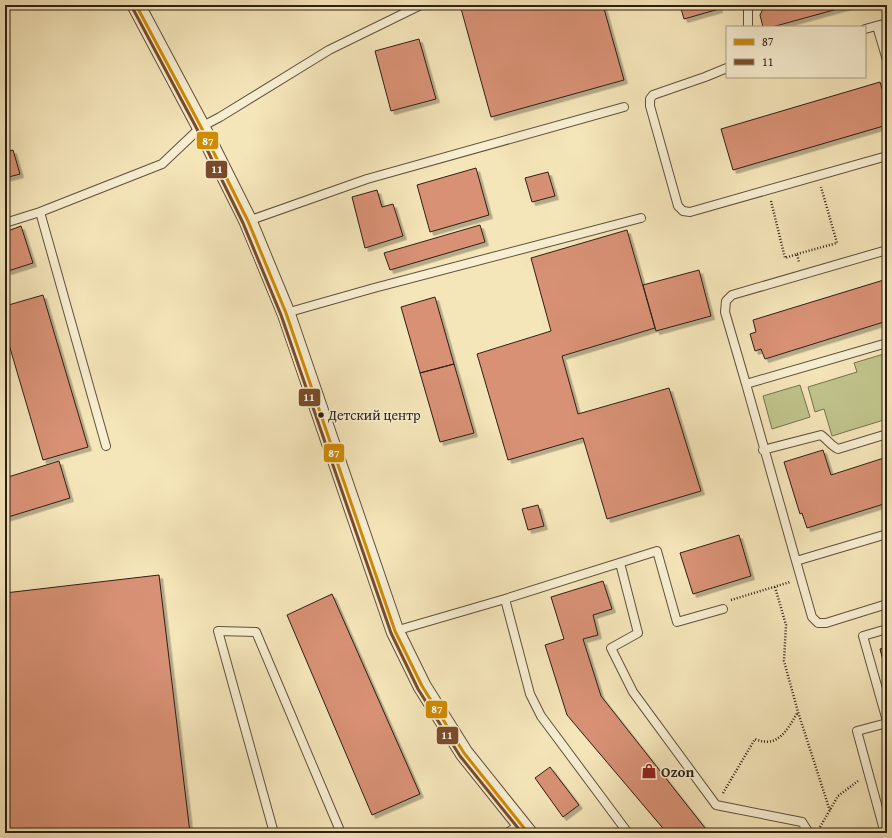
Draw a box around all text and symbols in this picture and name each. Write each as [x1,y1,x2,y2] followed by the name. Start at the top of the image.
[726,26,866,78] legend
[762,33,774,50] text: 87
[762,53,774,70] text: 11
[196,131,219,150] line badge: 87
[202,133,214,149] text: 87
[205,160,228,179] line badge: 11
[211,161,223,177] text: 11
[298,388,321,407] line badge: 11
[303,389,315,405] text: 11
[327,405,421,425] place label: Детский центр
[316,410,326,420] marker: Детский центр
[323,443,345,463] line badge: 87
[328,445,340,461] text: 87
[425,700,448,719] line badge: 87
[431,701,443,717] text: 87
[436,726,459,745] line badge: 11
[441,727,453,743] text: 11
[661,761,695,782] place label: Ozon
[640,762,658,780] shop icon: Ozon

